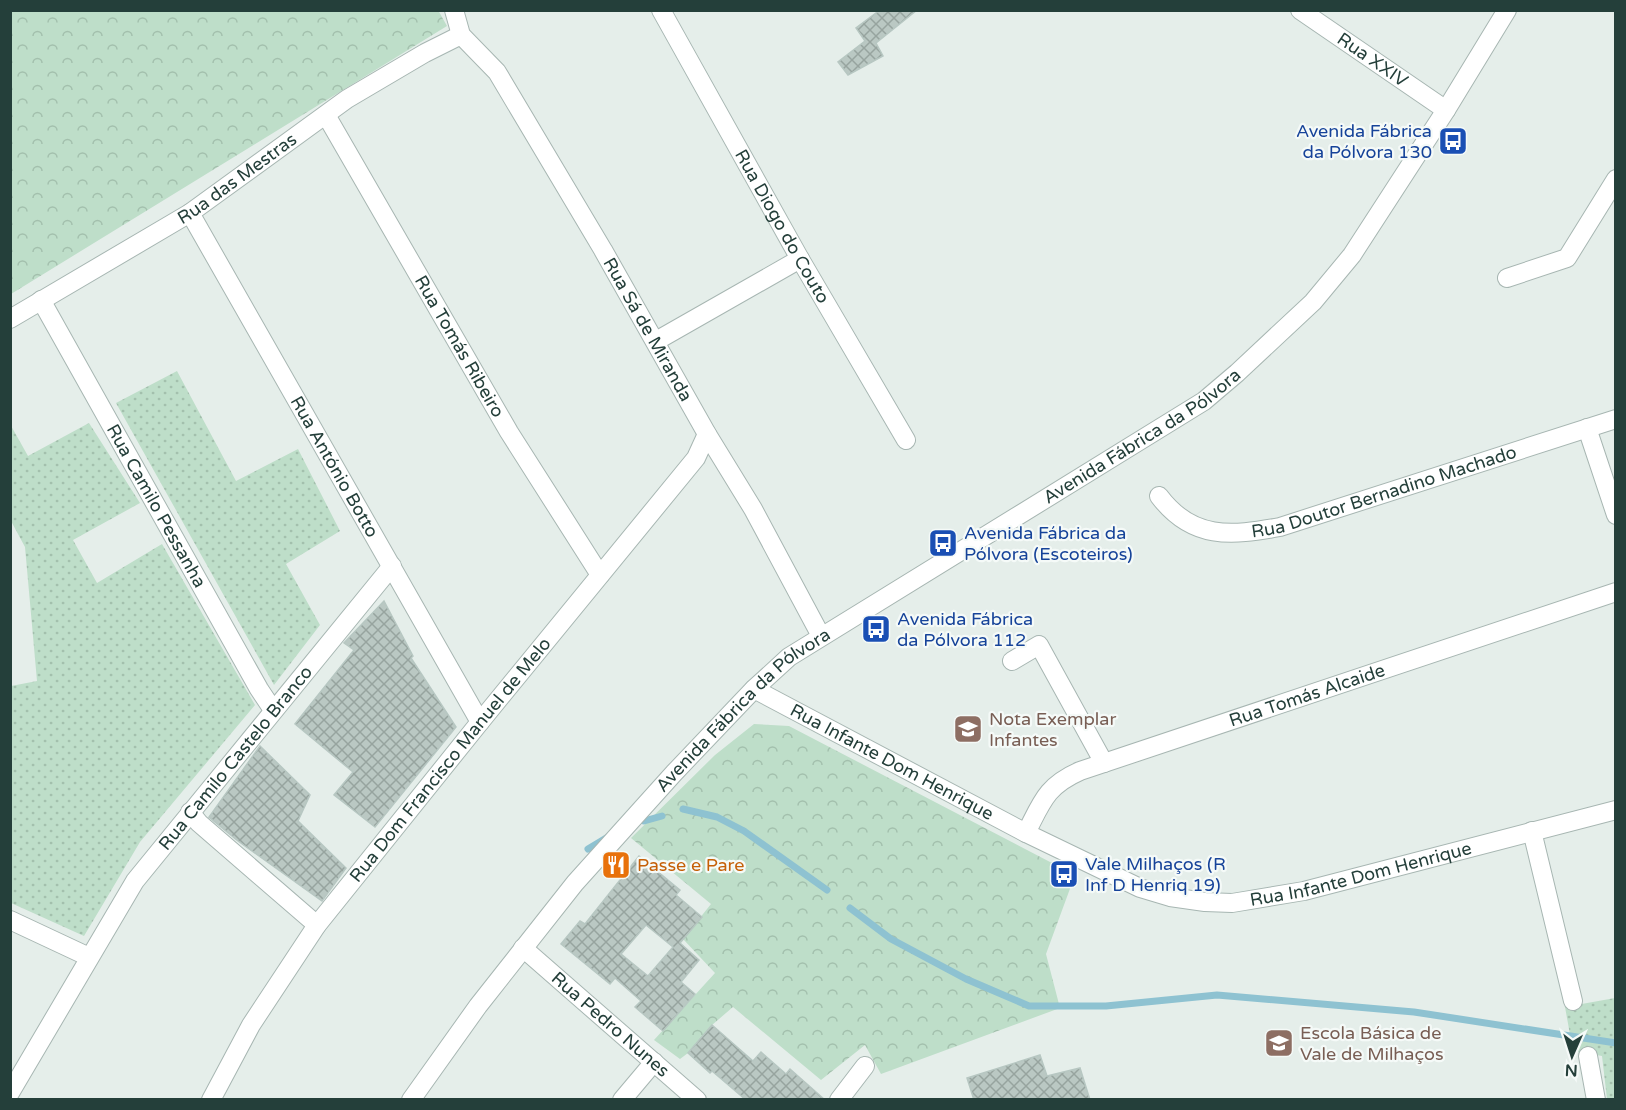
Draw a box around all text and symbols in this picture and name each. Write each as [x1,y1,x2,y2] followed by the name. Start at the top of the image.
[1333,28,1413,92] street label: Rua XXIV
[1296,120,1432,163] place label: Avenida Fábrica da Pólvora 130
[1437,125,1469,157] bus stop icon: Avenida Fábrica da Pólvora 130
[173,128,301,229] street label: Rua das Mestras
[730,146,835,307] street label: Rua Diogo do Couto
[598,254,697,405] street label: Rua Sá de Miranda
[410,271,509,421] street label: Rua Tomás Ribeiro
[1039,364,1245,509] street label: Avenida Fábrica da Pólvora
[286,392,384,541] street label: Rua António Botto
[102,420,211,591] street label: Rua Camilo Pessanha
[1250,441,1519,542] street label: Rua Doutor Bernadino Machado
[964,522,1133,565] place label: Avenida Fábrica da Pólvora (Escoteiros)
[927,527,959,559] bus stop icon: Avenida Fábrica da Pólvora (Escoteiros)
[897,608,1033,651] place label: Avenida Fábrica da Pólvora 112
[860,613,892,645] bus stop icon: Avenida Fábrica da Pólvora 112
[651,623,834,797] street label: Avenida Fábrica da Pólvora
[345,633,556,887] street label: Rua Dom Francisco Manuel de Melo
[1226,659,1388,731] street label: Rua Tomás Alcaide
[154,661,317,855] street label: Rua Camilo Castelo Branco
[786,699,997,825] street label: Rua Infante Dom Henrique
[989,708,1116,751] place label: Nota Exemplar Infantes
[952,713,984,745] school or university icon: Nota Exemplar Infantes
[1248,837,1474,911] street label: Rua Infante Dom Henrique
[600,849,632,881] restaurant icon: Passe e Pare
[1085,853,1226,896] place label: Vale Milhaços (R Inf D Henriq 19)
[637,854,744,876] place label: Passe e Pare
[1048,858,1080,890] bus stop icon: Vale Milhaços (R Inf D Henriq 19)
[547,967,674,1082] street label: Rua Pedro Nunes
[1300,1022,1444,1065] place label: Escola Básica de Vale de Milhaços
[1542,1026,1602,1086] north arrow
[1263,1027,1295,1059] school or university icon: Escola Básica de Vale de Milhaços
[1564,1060,1578,1080] text: N

